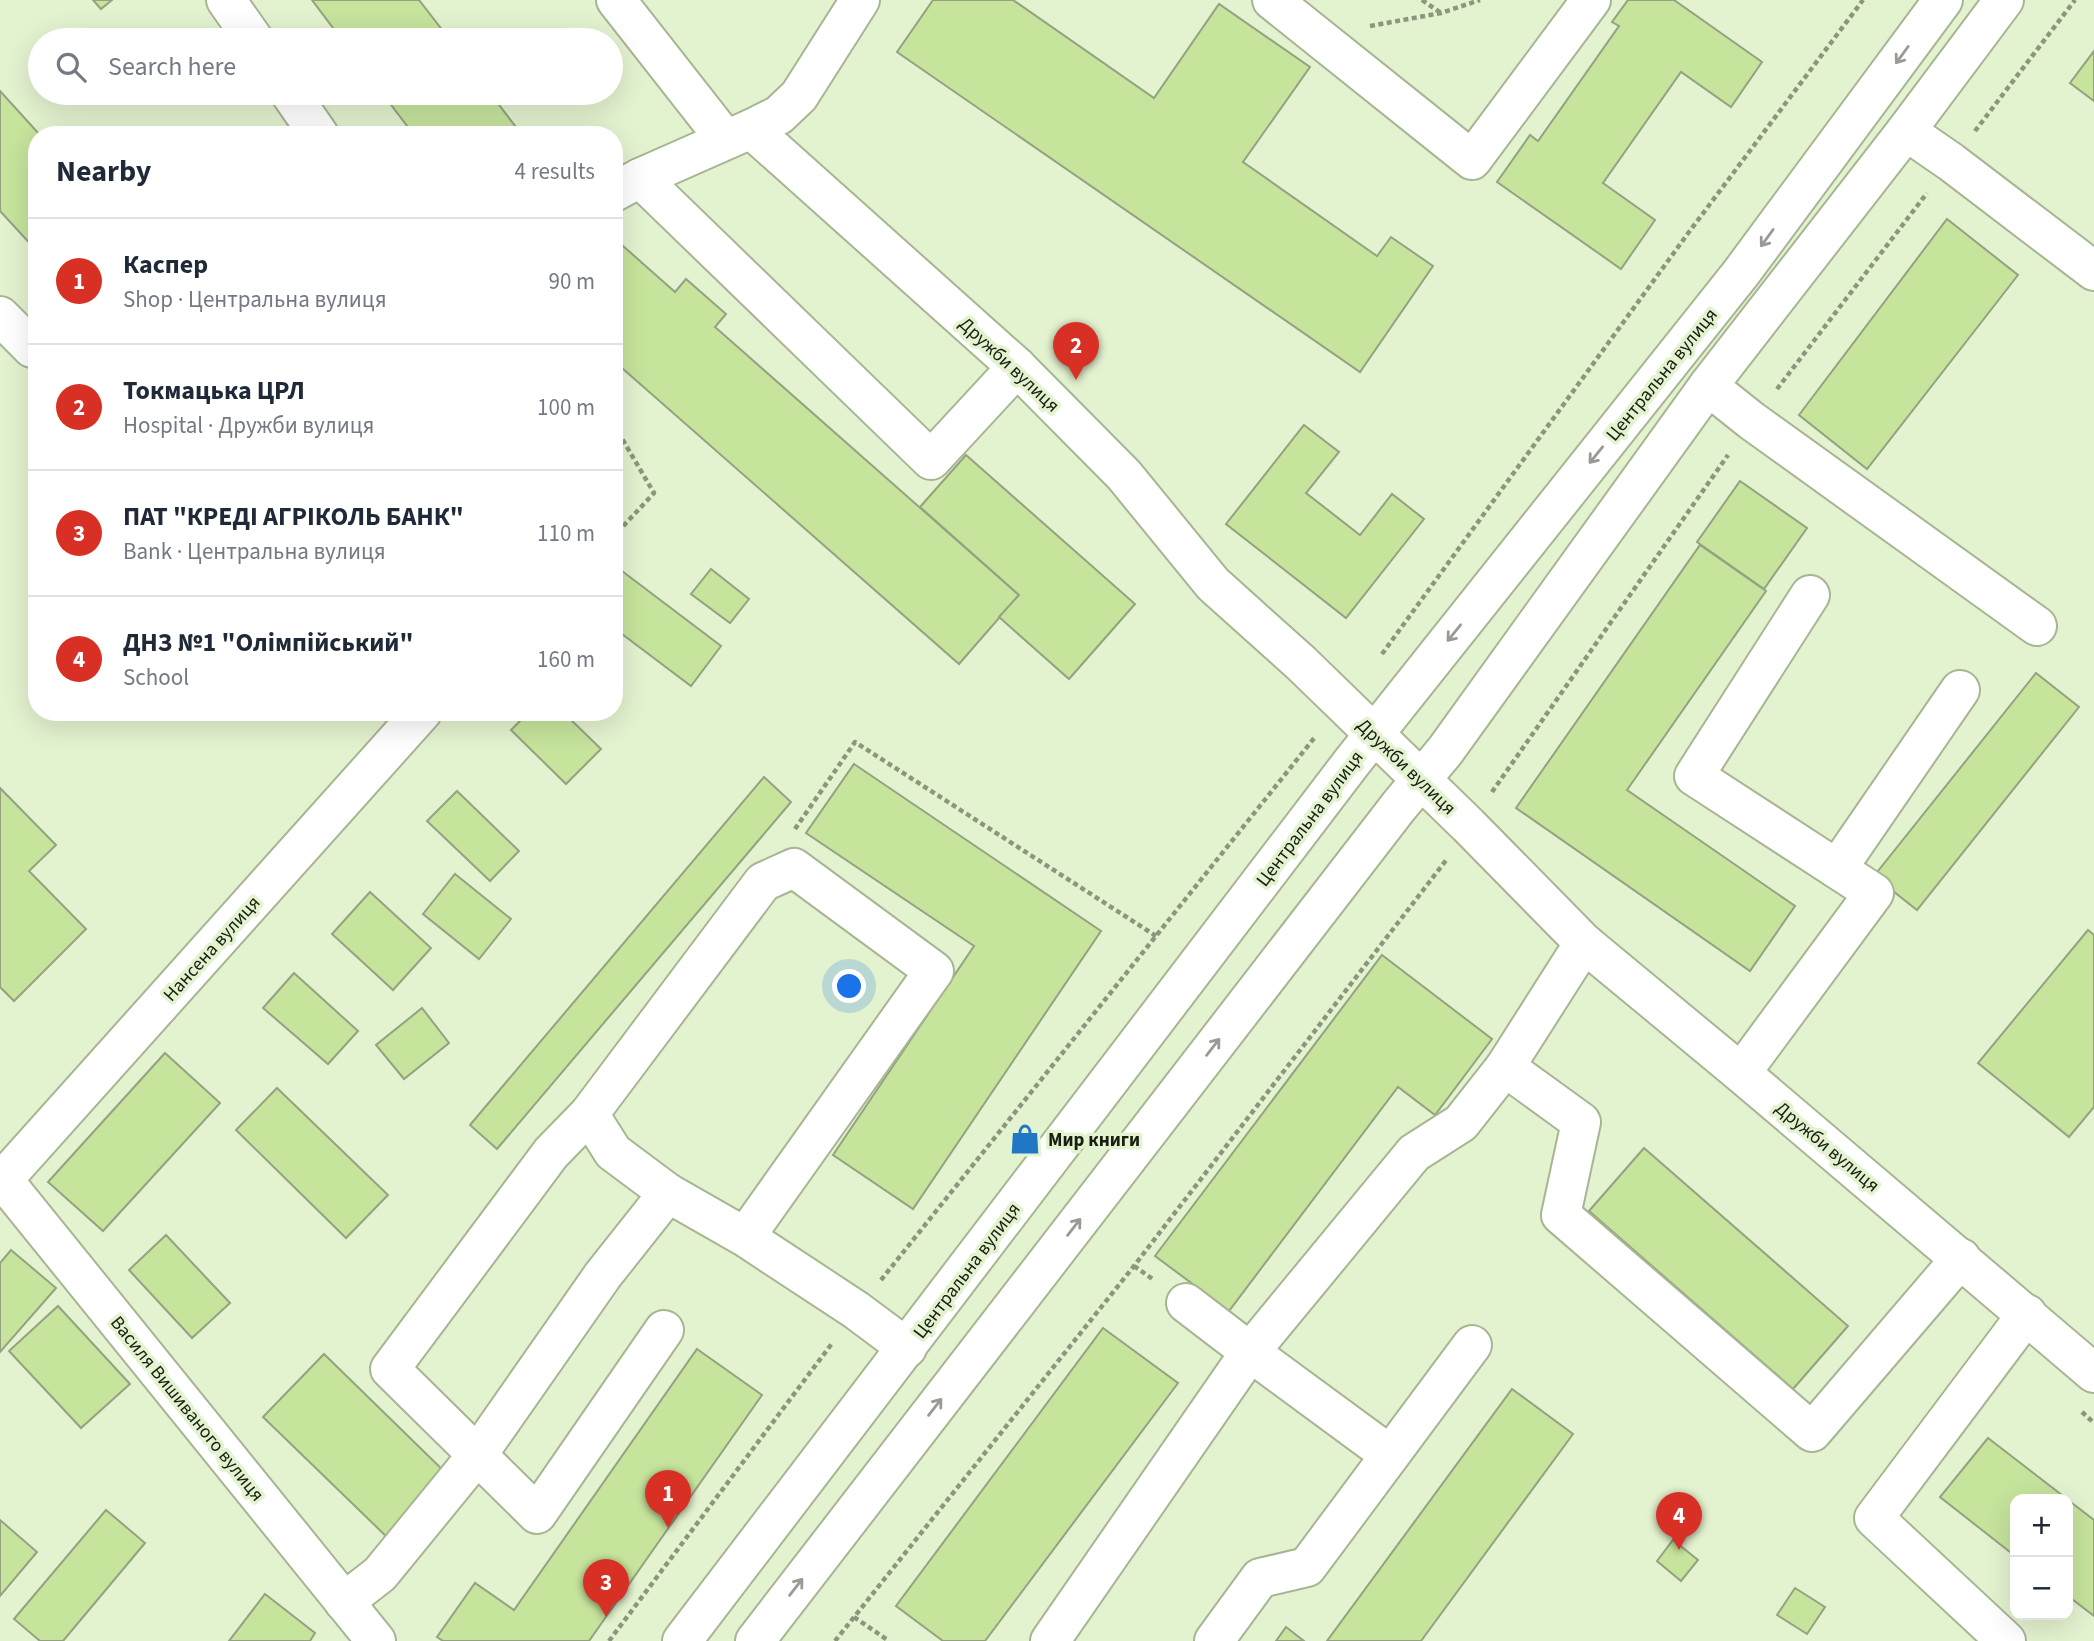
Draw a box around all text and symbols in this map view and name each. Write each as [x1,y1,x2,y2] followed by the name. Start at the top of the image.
[28,28,623,105] search box
[1895,45,1909,64] one-way arrow
[52,48,90,86] icon: search
[108,48,236,85] text: Search here
[56,150,151,193] text: Nearby
[515,155,595,188] text: 4 results
[1760,228,1775,247] one-way arrow
[123,246,208,283] text: Каспер
[73,265,85,298] text: 1
[548,265,595,298] text: 90 m
[123,283,387,316] text: Shop · Центральна вулиця
[1600,303,1724,447] street label: Центральна вулиця
[953,311,1065,419] street label: Дружби вулиця
[1053,322,1099,380] pin: 2
[123,372,305,409] text: Токмацька ЦРЛ
[73,391,85,424] text: 2
[537,391,595,424] text: 100 m
[123,409,374,442] text: Hospital · Дружби вулиця
[1588,446,1604,464] one-way arrow
[123,498,464,535] text: ПАТ "КРЕДI АГРIКОЛЬ БАНК"
[73,517,85,550] text: 3
[537,517,595,550] text: 110 m
[123,535,386,568] text: Bank · Центральна вулиця
[1446,623,1461,641] one-way arrow
[123,624,413,661] text: ДНЗ №1 "Олімпійський"
[73,643,85,676] text: 4
[537,643,595,676] text: 160 m
[123,661,189,694] text: School
[1350,713,1462,822] street label: Дружби вулиця
[1250,745,1370,893] street label: Центральна вулиця
[157,890,267,1008] street label: Нансена вулиця
[832,969,866,1003] your location
[1206,1038,1221,1056] one-way arrow
[1769,1095,1885,1199] street label: Дружби вулиця
[1008,1122,1042,1156] shop icon: Мир книги
[1048,1127,1140,1154] place label: Мир книги
[907,1197,1027,1345] street label: Центральна вулиця
[1067,1218,1082,1236] one-way arrow
[103,1310,270,1507] street label: Василя Вишиваного вулиця
[928,1398,943,1417] one-way arrow
[645,1470,691,1528] pin: 1
[1656,1492,1702,1550] pin: 4
[2010,1494,2073,1620] map controls
[2010,1494,2073,1557] button: +
[2010,1557,2073,1620] button: −
[583,1559,629,1617] pin: 3
[789,1578,804,1597] one-way arrow

